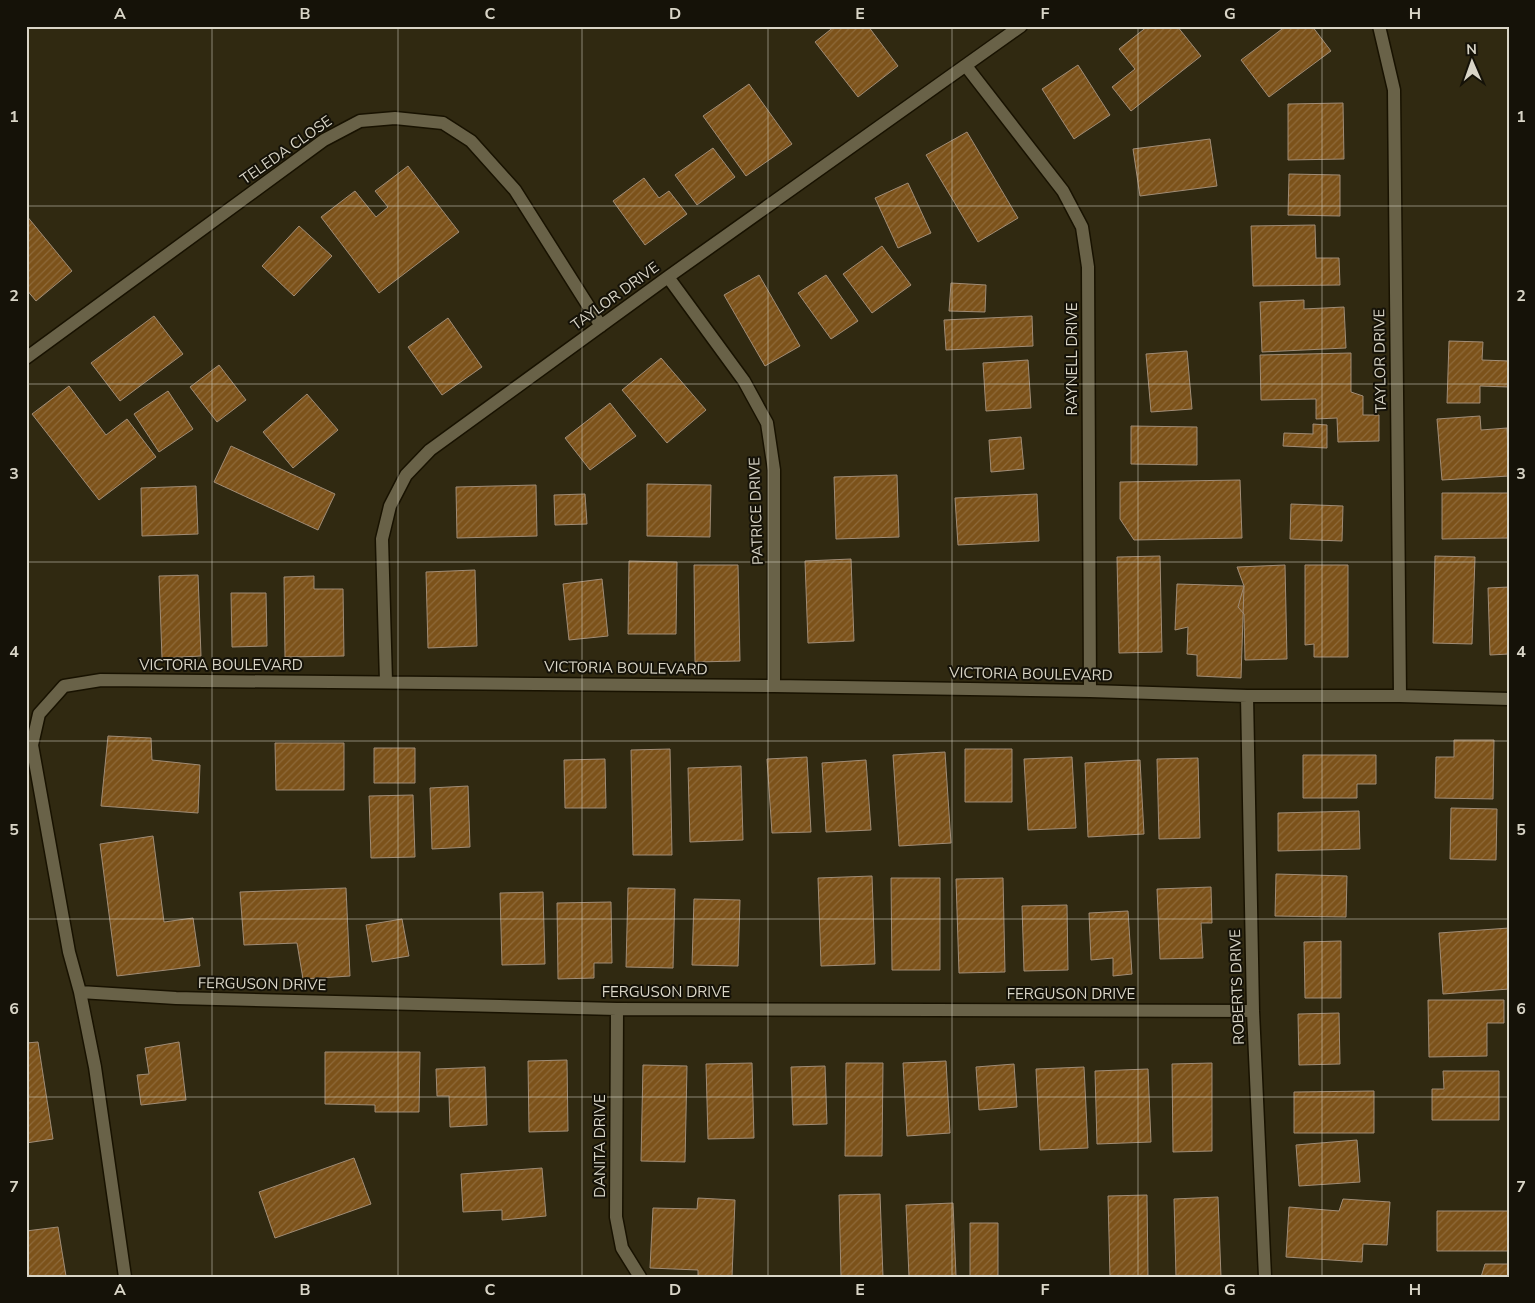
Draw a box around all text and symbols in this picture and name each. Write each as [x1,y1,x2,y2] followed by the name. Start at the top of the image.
[114,3,126,25] text: A
[299,3,311,25] text: B
[485,3,496,25] text: C
[669,3,681,25] text: D
[855,3,865,25] text: E
[1041,3,1050,25] text: F
[1224,3,1236,25] text: G
[1409,3,1421,25] text: H
[1448,38,1498,88] north arrow
[1466,40,1477,59] text: N
[9,106,19,128] text: 1
[1516,106,1526,128] text: 1
[236,111,336,189] street label: TELEDA CLOSE
[567,257,663,335] street label: TAYLOR DRIVE
[9,285,19,307] text: 2
[1516,285,1526,307] text: 2
[1062,302,1082,416] street label: RAYNELL DRIVE
[1369,309,1391,413] street label: TAYLOR DRIVE
[744,457,768,565] street label: PATRICE DRIVE
[9,463,19,485] text: 3
[1516,463,1526,485] text: 3
[9,641,19,663] text: 4
[1516,641,1526,663] text: 4
[138,655,303,675] street label: VICTORIA BOULEVARD
[543,657,708,679] street label: VICTORIA BOULEVARD
[948,663,1113,685] street label: VICTORIA BOULEVARD
[9,819,19,841] text: 5
[1516,819,1526,841] text: 5
[1225,929,1249,1045] street label: ROBERTS DRIVE
[198,973,326,995] street label: FERGUSON DRIVE
[602,982,730,1002] street label: FERGUSON DRIVE
[1007,984,1135,1004] street label: FERGUSON DRIVE
[9,998,19,1020] text: 6
[1516,998,1526,1020] text: 6
[590,1094,610,1198] street label: DANITA DRIVE
[9,1176,19,1198] text: 7
[1516,1176,1526,1198] text: 7
[114,1279,126,1301] text: A
[299,1279,311,1301] text: B
[485,1279,496,1301] text: C
[669,1279,681,1301] text: D
[855,1279,865,1301] text: E
[1041,1279,1050,1301] text: F
[1224,1279,1236,1301] text: G
[1409,1279,1421,1301] text: H

